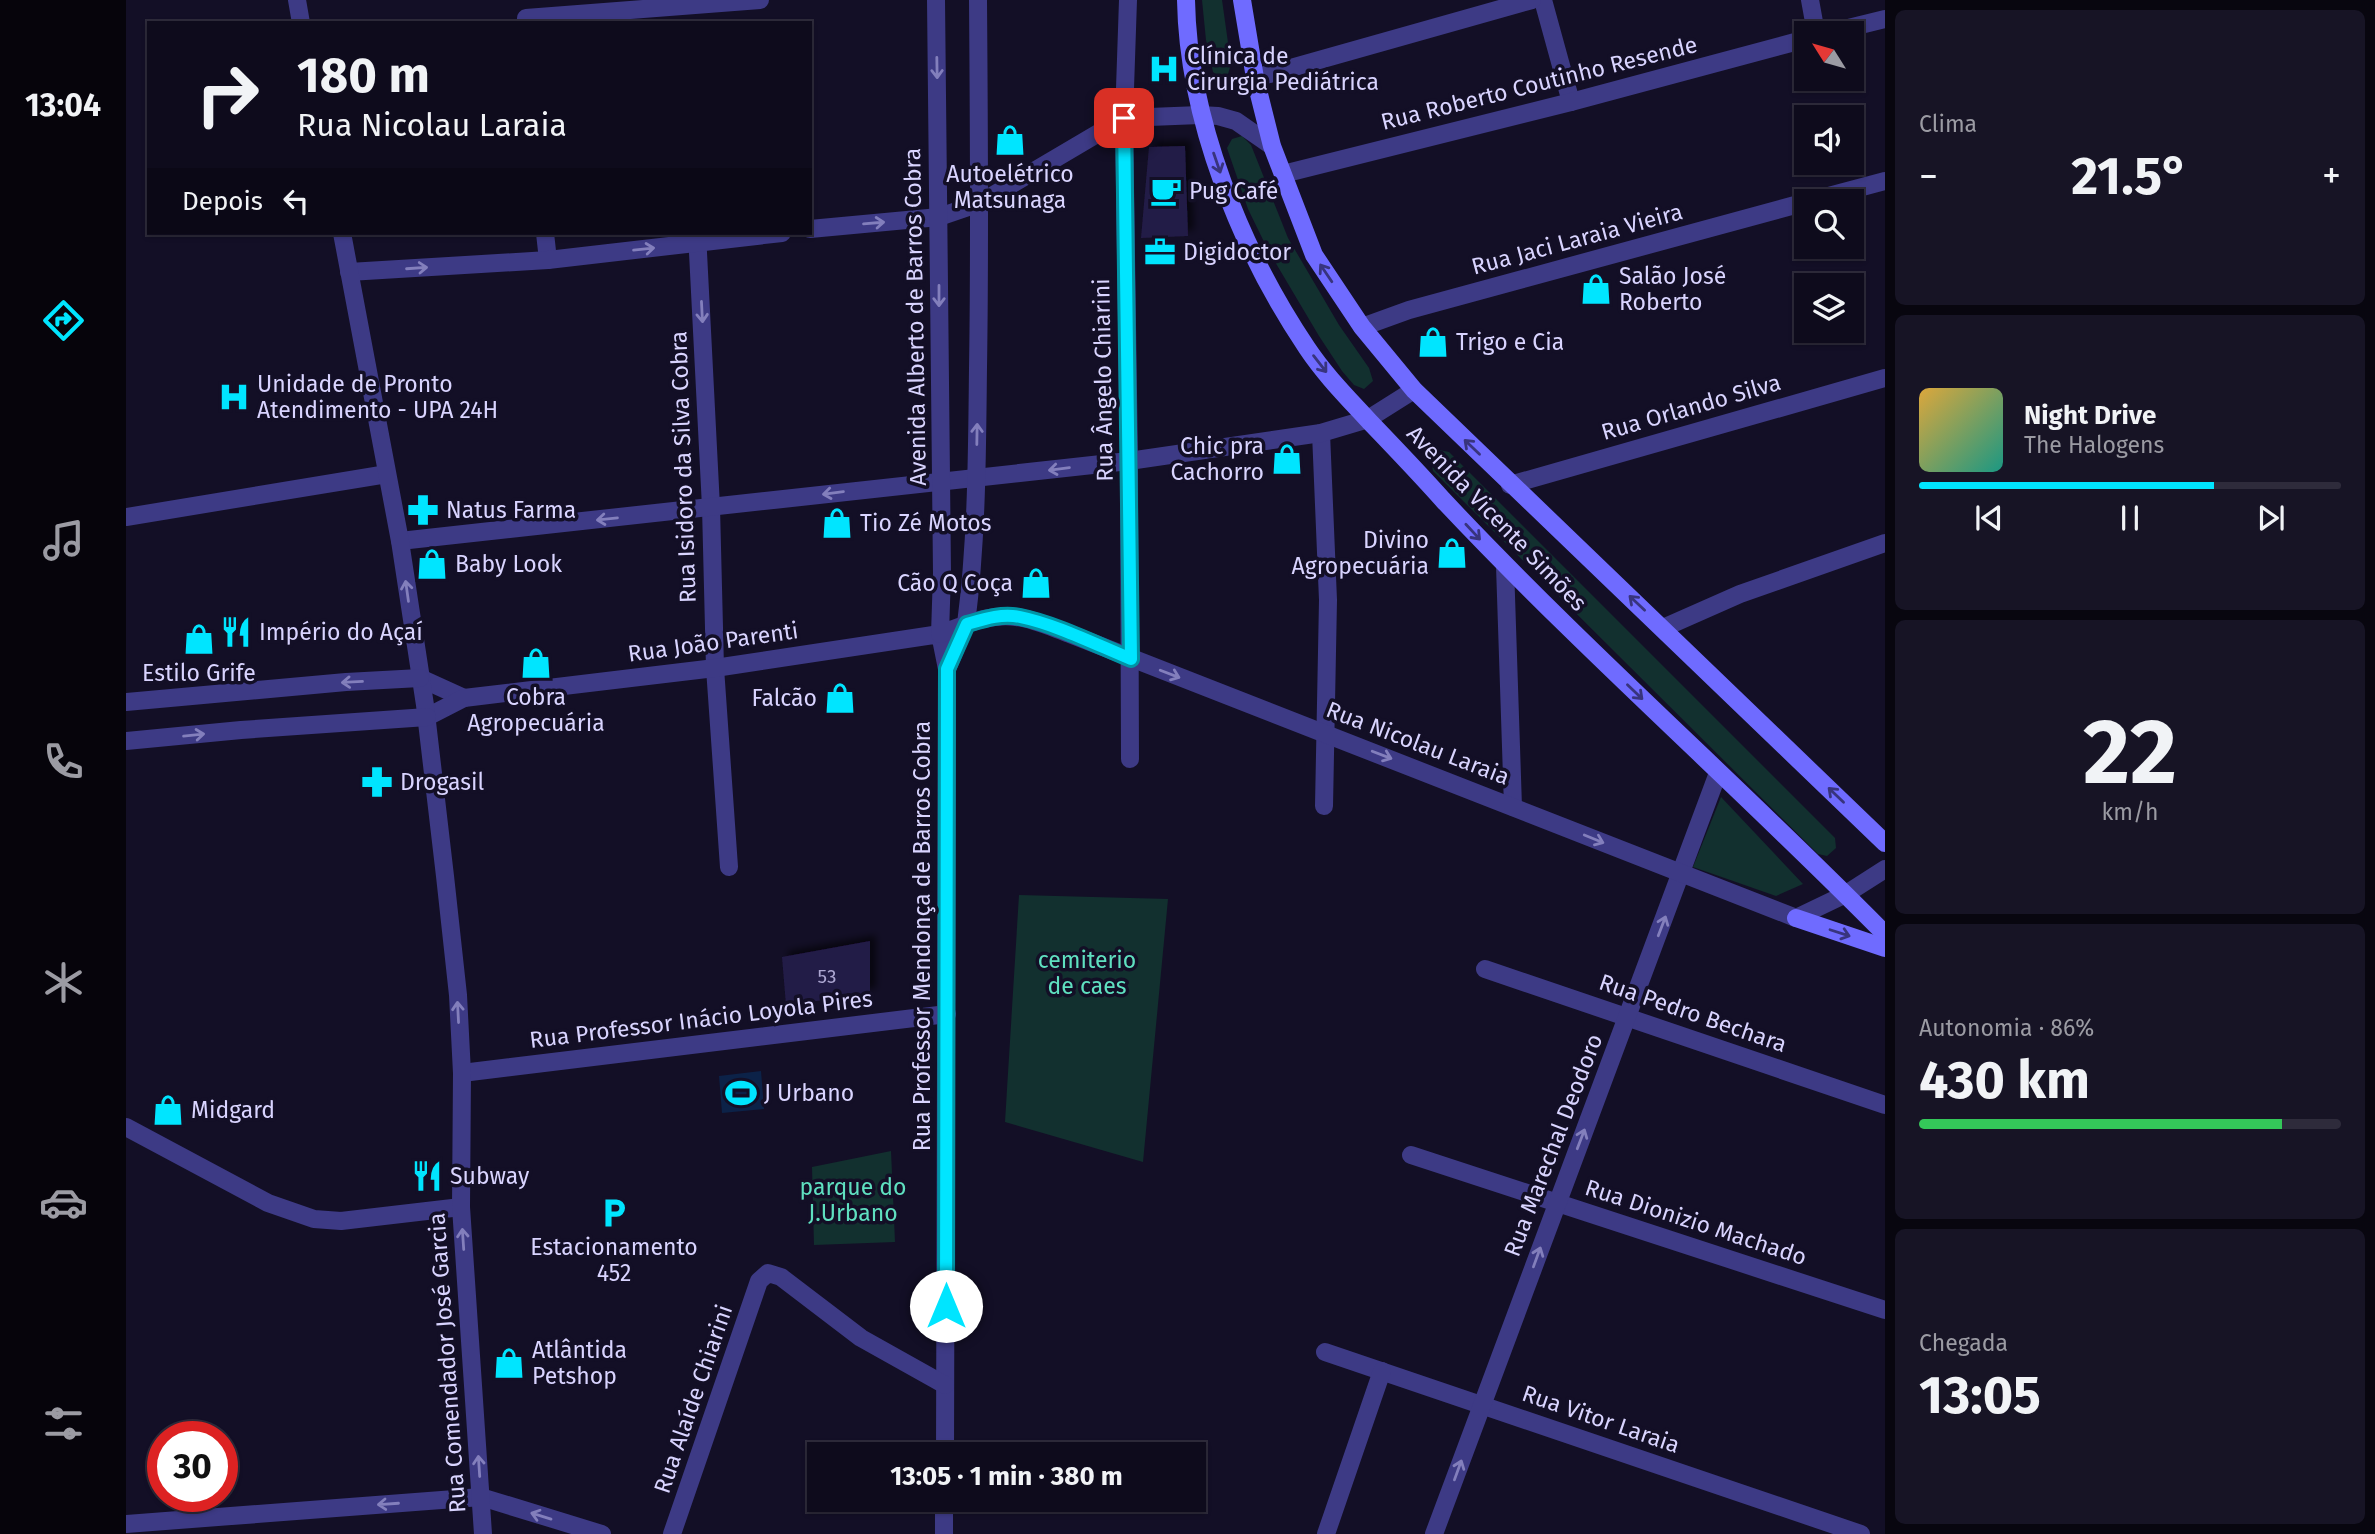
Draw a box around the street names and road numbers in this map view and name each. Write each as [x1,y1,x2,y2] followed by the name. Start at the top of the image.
[1378,30,1700,136] street label: Rua Roberto Coutinho Resende
[898,148,932,486] street label: Avenida Alberto de Barros Cobra
[1468,197,1686,281] street label: Rua Jaci Laraia Vieira
[1087,278,1119,482] street label: Rua Ângelo Chiarini
[664,330,702,604] street label: Rua Isidoro da Silva Cobra
[1598,368,1784,446] street label: Rua Orlando Silva
[1401,419,1593,617] street label: Avenida Vicente Simões
[626,616,800,668] street label: Rua João Parenti
[1322,695,1514,791] street label: Rua Nicolau Laraia
[908,721,936,1151] street label: Rua Professor Mendonça de Barros Cobra
[1595,968,1791,1058] street label: Rua Pedro Bechara
[528,984,874,1054] street label: Rua Professor Inácio Loyola Pires
[1498,1030,1608,1260] street label: Rua Marechal Deodoro
[1582,1173,1810,1271] street label: Rua Dionizio Machado
[423,1212,471,1514] street label: Rua Comendador José Garcia
[648,1301,738,1497] street label: Rua Alaíde Chiarini
[1518,1379,1684,1459] street label: Rua Vitor Laraia

